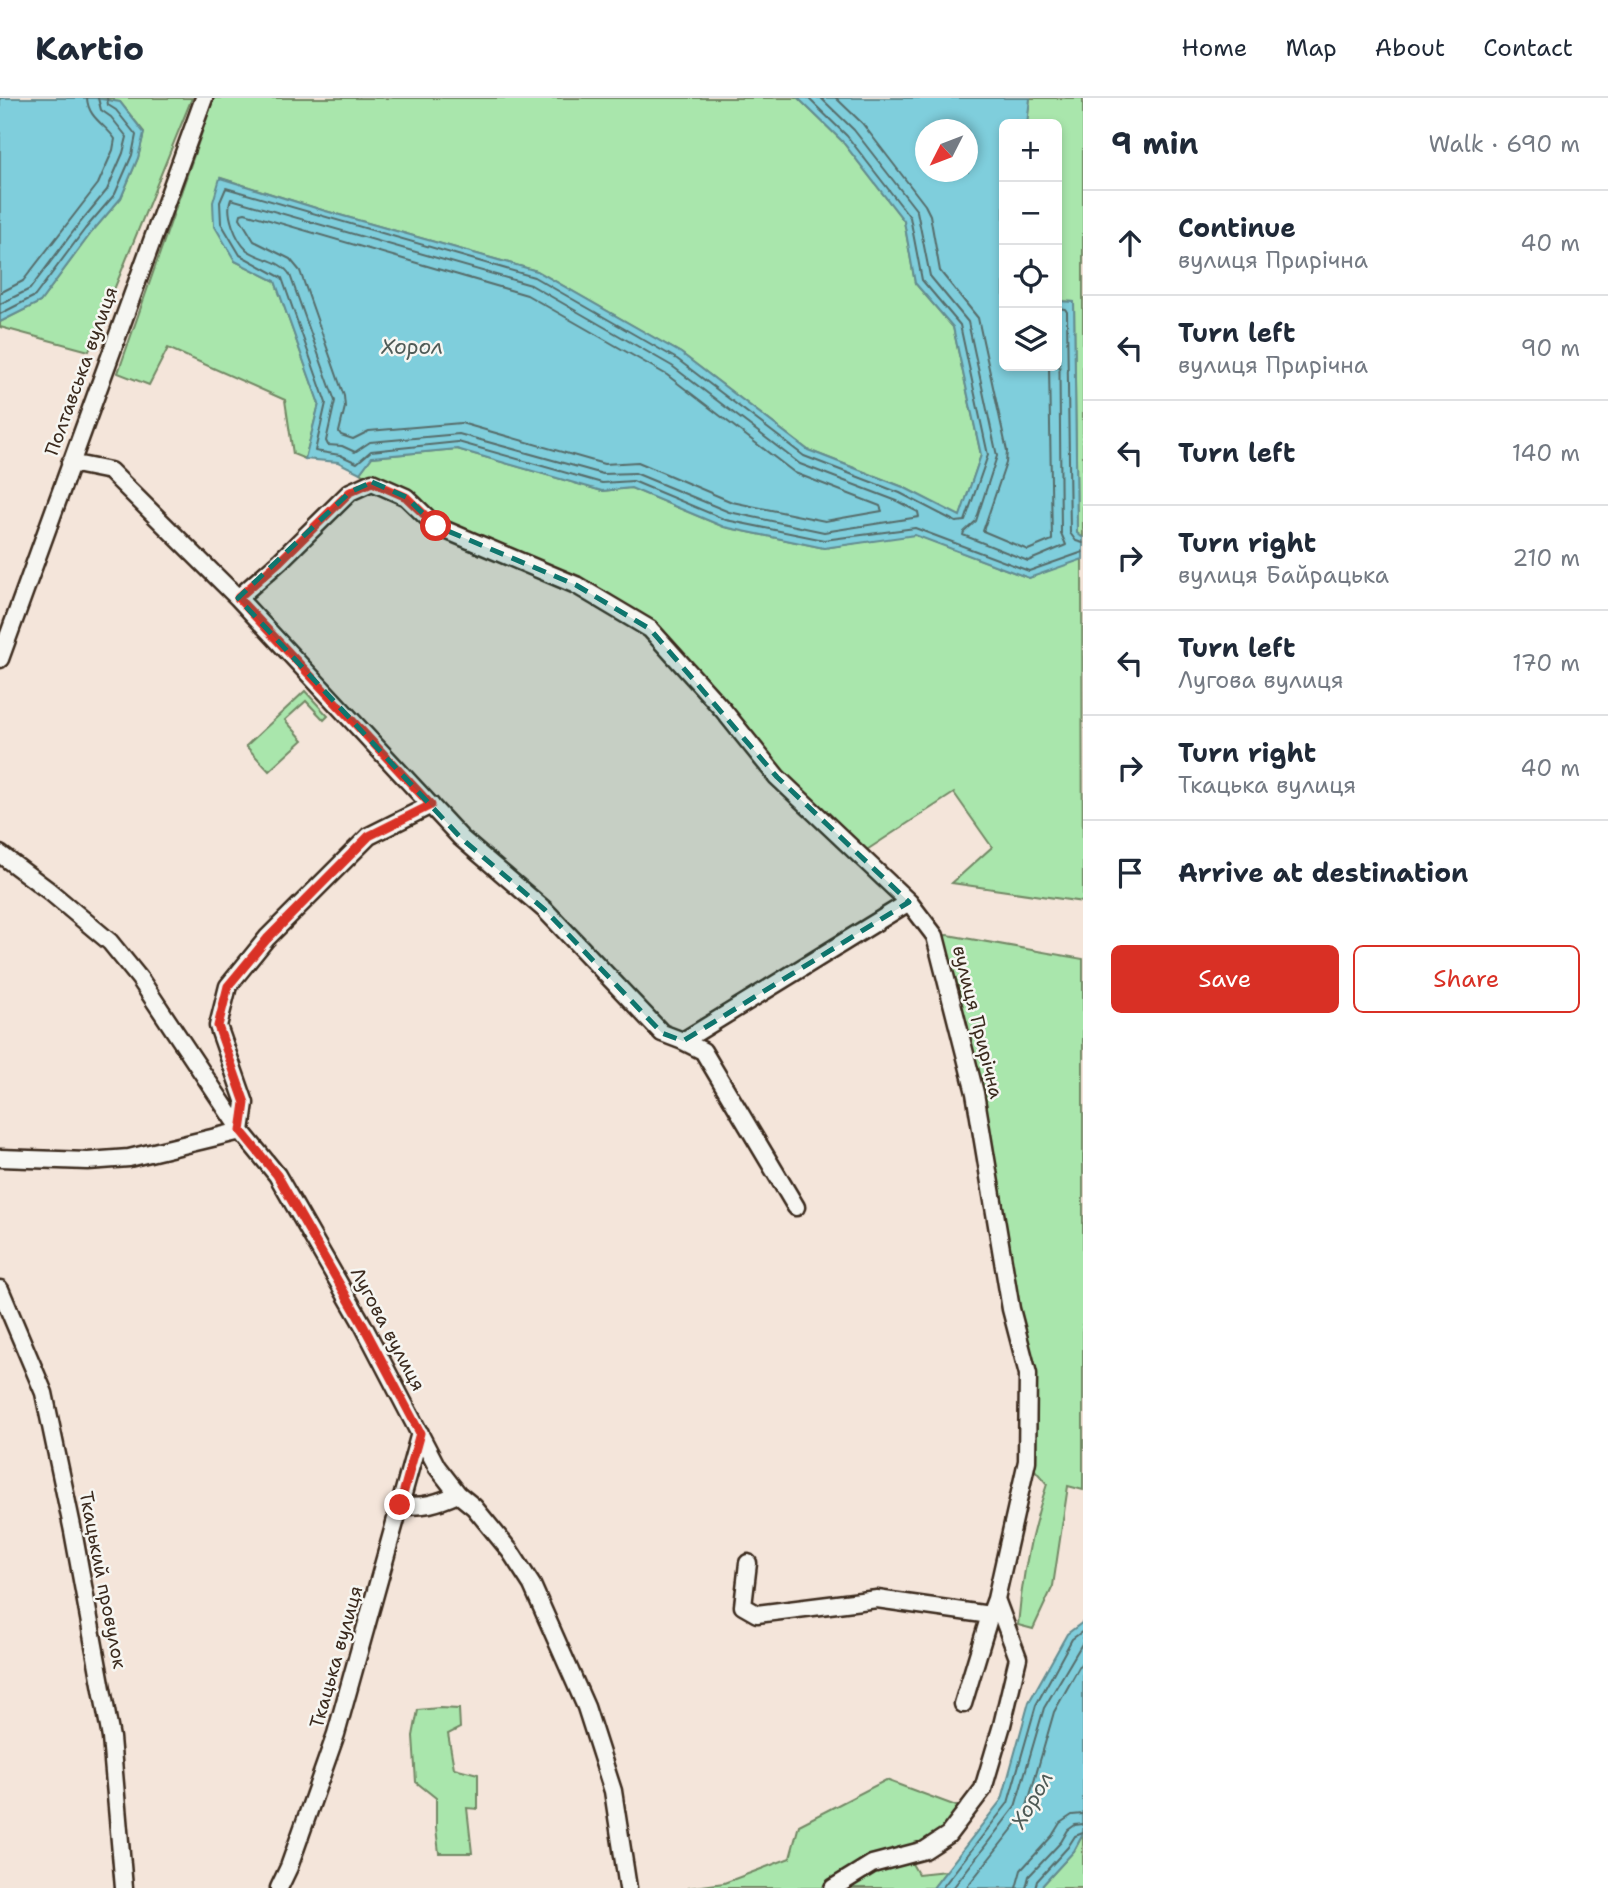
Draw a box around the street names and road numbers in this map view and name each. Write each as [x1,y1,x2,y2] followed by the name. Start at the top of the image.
[39,283,123,459] street label: Полтавська вулиця
[947,943,1009,1101] street label: вулиця Прирічна
[345,1263,431,1395] street label: Лугова вулиця
[74,1489,132,1671] street label: Ткацький провулок
[304,1583,368,1731] street label: Ткацька вулиця

